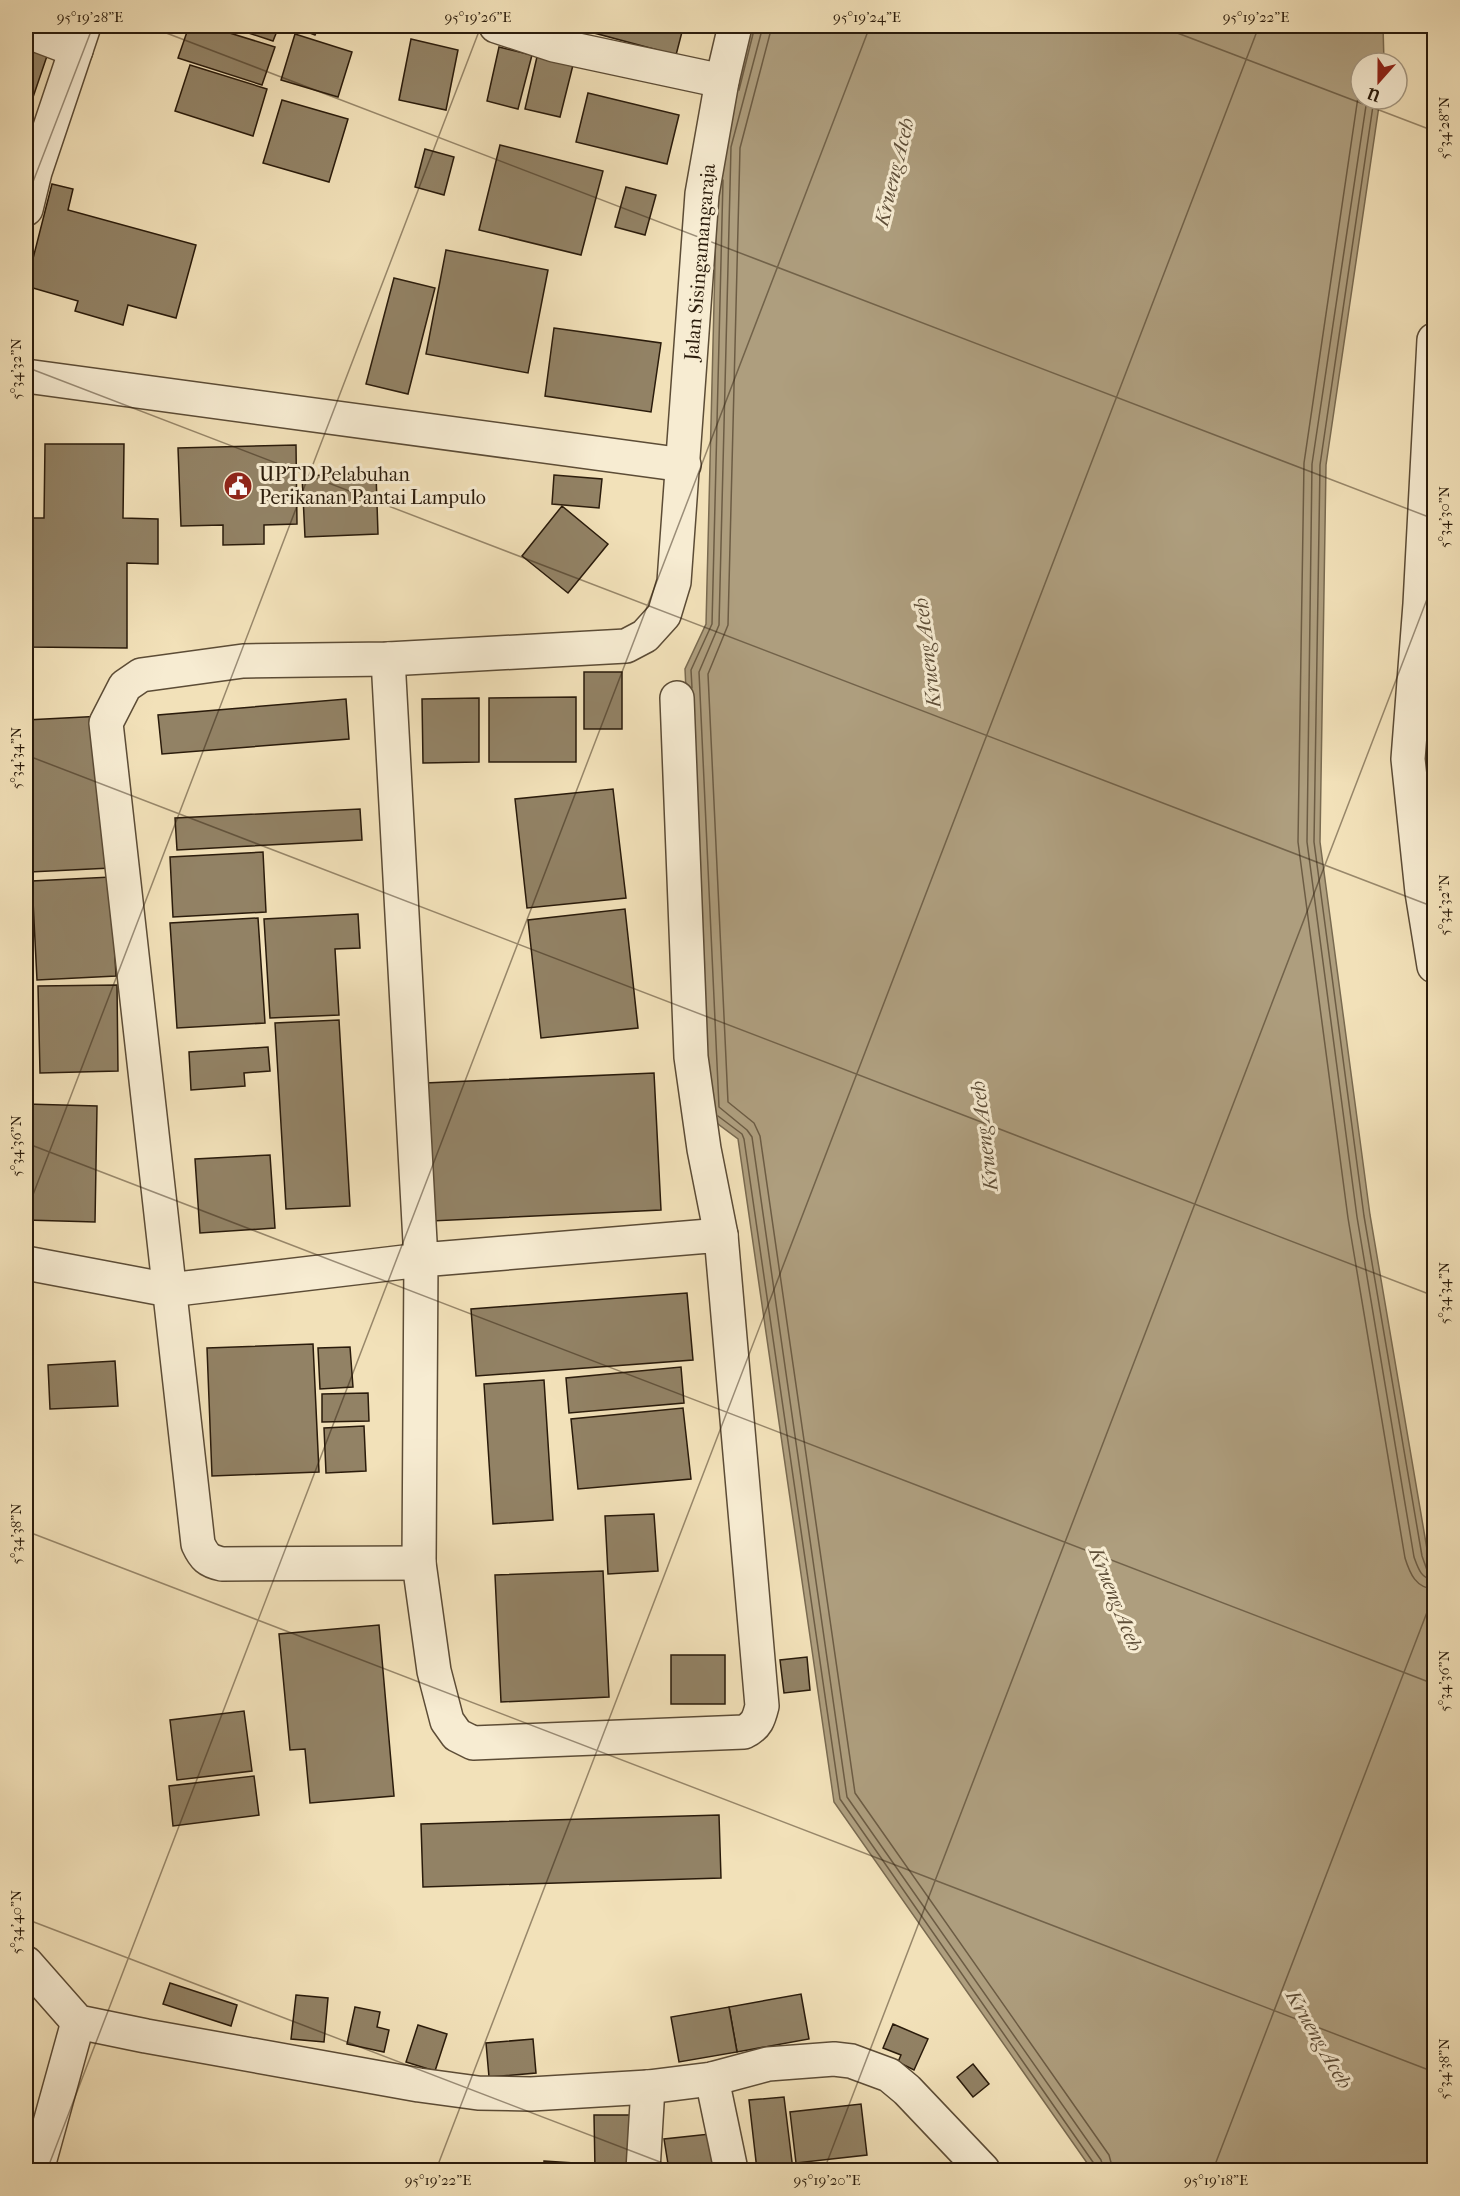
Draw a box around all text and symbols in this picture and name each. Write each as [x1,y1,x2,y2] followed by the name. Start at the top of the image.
[57,8,123,26] text: 95°19'28"E
[444,8,512,26] text: 95°19'26"E
[833,8,901,26] text: 95°19'24"E
[1223,8,1289,26] text: 95°19'22"E
[1349,51,1409,111] north arrow
[1364,83,1384,106] text: U
[1435,96,1453,159] text: 5°34'28"N
[869,115,919,230] water label: Krueng Aceh
[680,162,720,363] street label: Jalan Sisingamangaraja
[7,338,25,400] text: 5°34'32"N
[259,463,486,509] place label: UPTD Pelabuhan Perikanan Pantai Lampulo
[222,470,254,502] public building icon: UPTD Pelabuhan Perikanan Pantai Lampulo
[1435,485,1453,548] text: 5°34'30"N
[908,597,946,711] water label: Krueng Aceh
[7,726,25,789] text: 5°34'34"N
[1435,874,1453,936] text: 5°34'32"N
[965,1080,1003,1194] water label: Krueng Aceh
[7,1115,25,1177] text: 5°34'36"N
[1435,1261,1453,1324] text: 5°34'34"N
[7,1503,25,1565] text: 5°34'38"N
[1083,1541,1148,1655] water label: Krueng Aceh
[1435,1650,1453,1712] text: 5°34'36"N
[7,1889,25,1954] text: 5°34'40"N
[1280,1983,1357,2093] water label: Krueng Aceh
[1435,2038,1453,2100] text: 5°34'38"N
[405,2171,471,2189] text: 95°19'22"E
[793,2171,861,2189] text: 95°19'20"E
[1184,2171,1248,2189] text: 95°19'18"E

